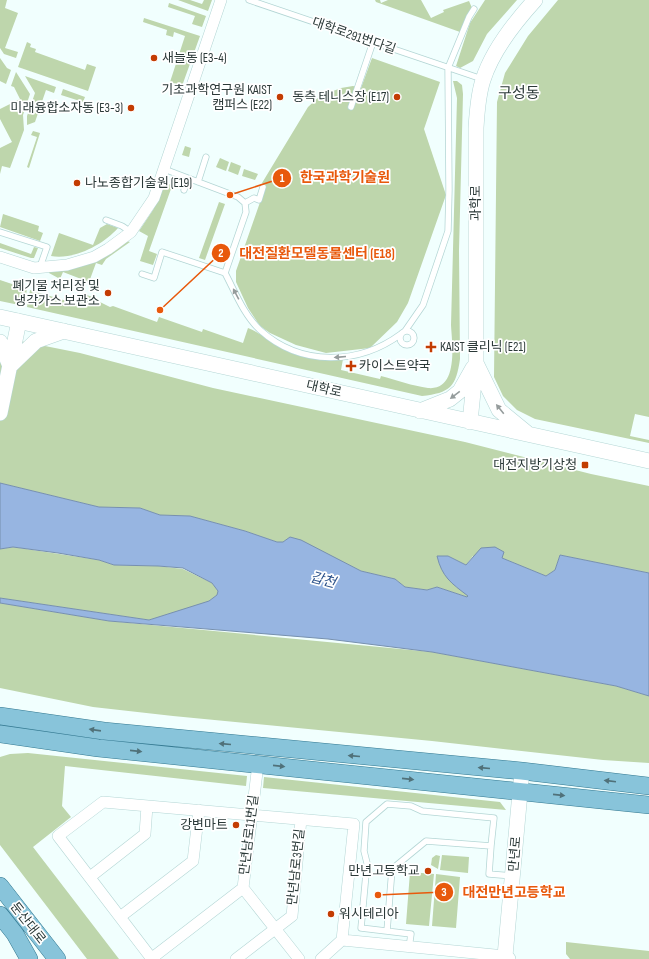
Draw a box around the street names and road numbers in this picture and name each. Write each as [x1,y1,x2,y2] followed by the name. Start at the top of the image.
[310,14,398,58] street label: 대학로291번다길
[468,185,484,221] street label: 과학로
[305,377,343,401] street label: 대학로
[236,794,262,876] street label: 만년남로11번길
[284,828,308,906] street label: 만년남로3번길
[505,835,525,873] street label: 만년로
[7,899,49,947] street label: 둔산대로

